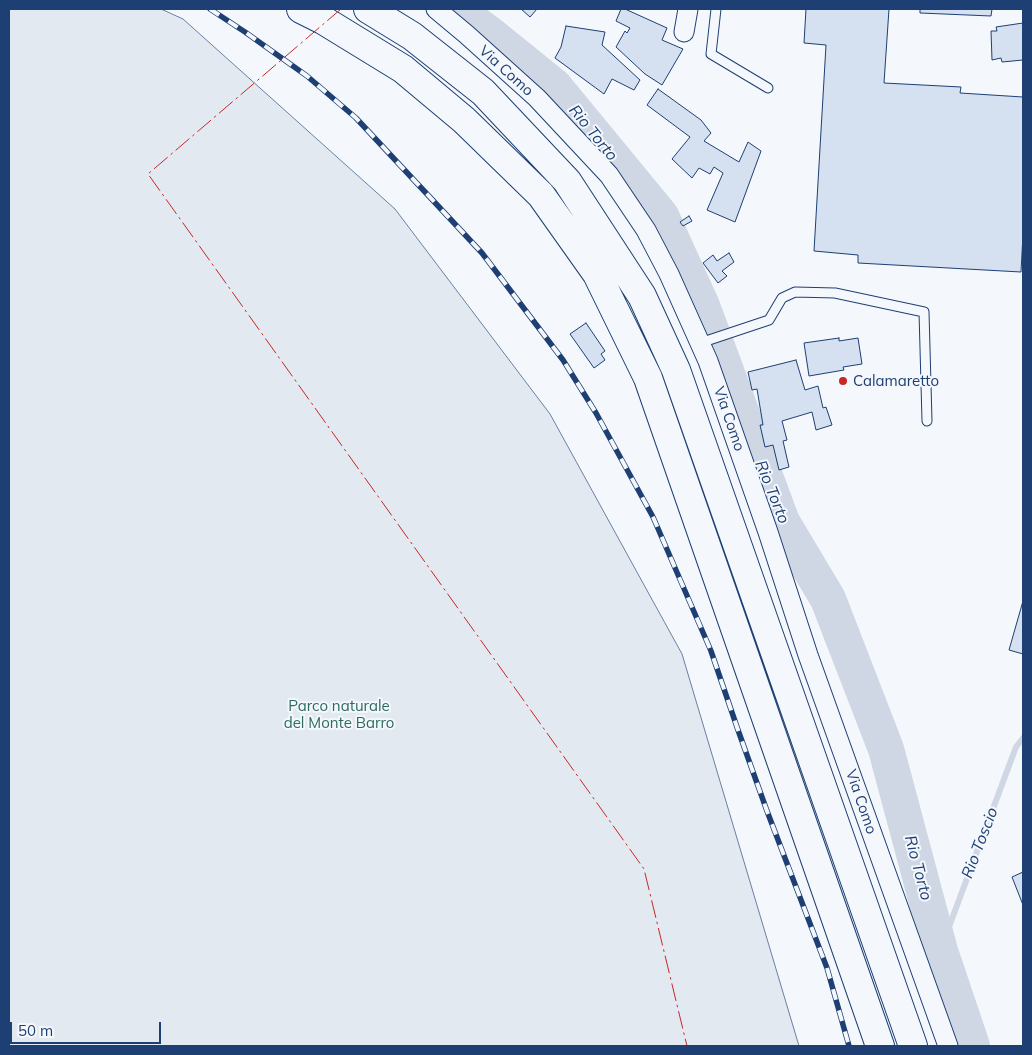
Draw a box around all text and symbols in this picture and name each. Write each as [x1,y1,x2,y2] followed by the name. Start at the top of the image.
[475,42,537,100] street label: Via Como
[565,101,621,165] water label: Rio Torto
[853,372,939,390] place label: Calamaretto
[837,375,849,387] marker: Calamaretto
[710,384,748,454] street label: Via Como
[751,458,793,526] water label: Rio Torto
[284,697,394,732] park label: Parco naturale del Monte Barro
[842,767,880,837] street label: Via Como
[958,805,1002,881] water label: Rio Toscio
[900,833,936,903] water label: Rio Torto
[12,1012,164,1044] scale bar
[18,1021,53,1040] text: 50 m

